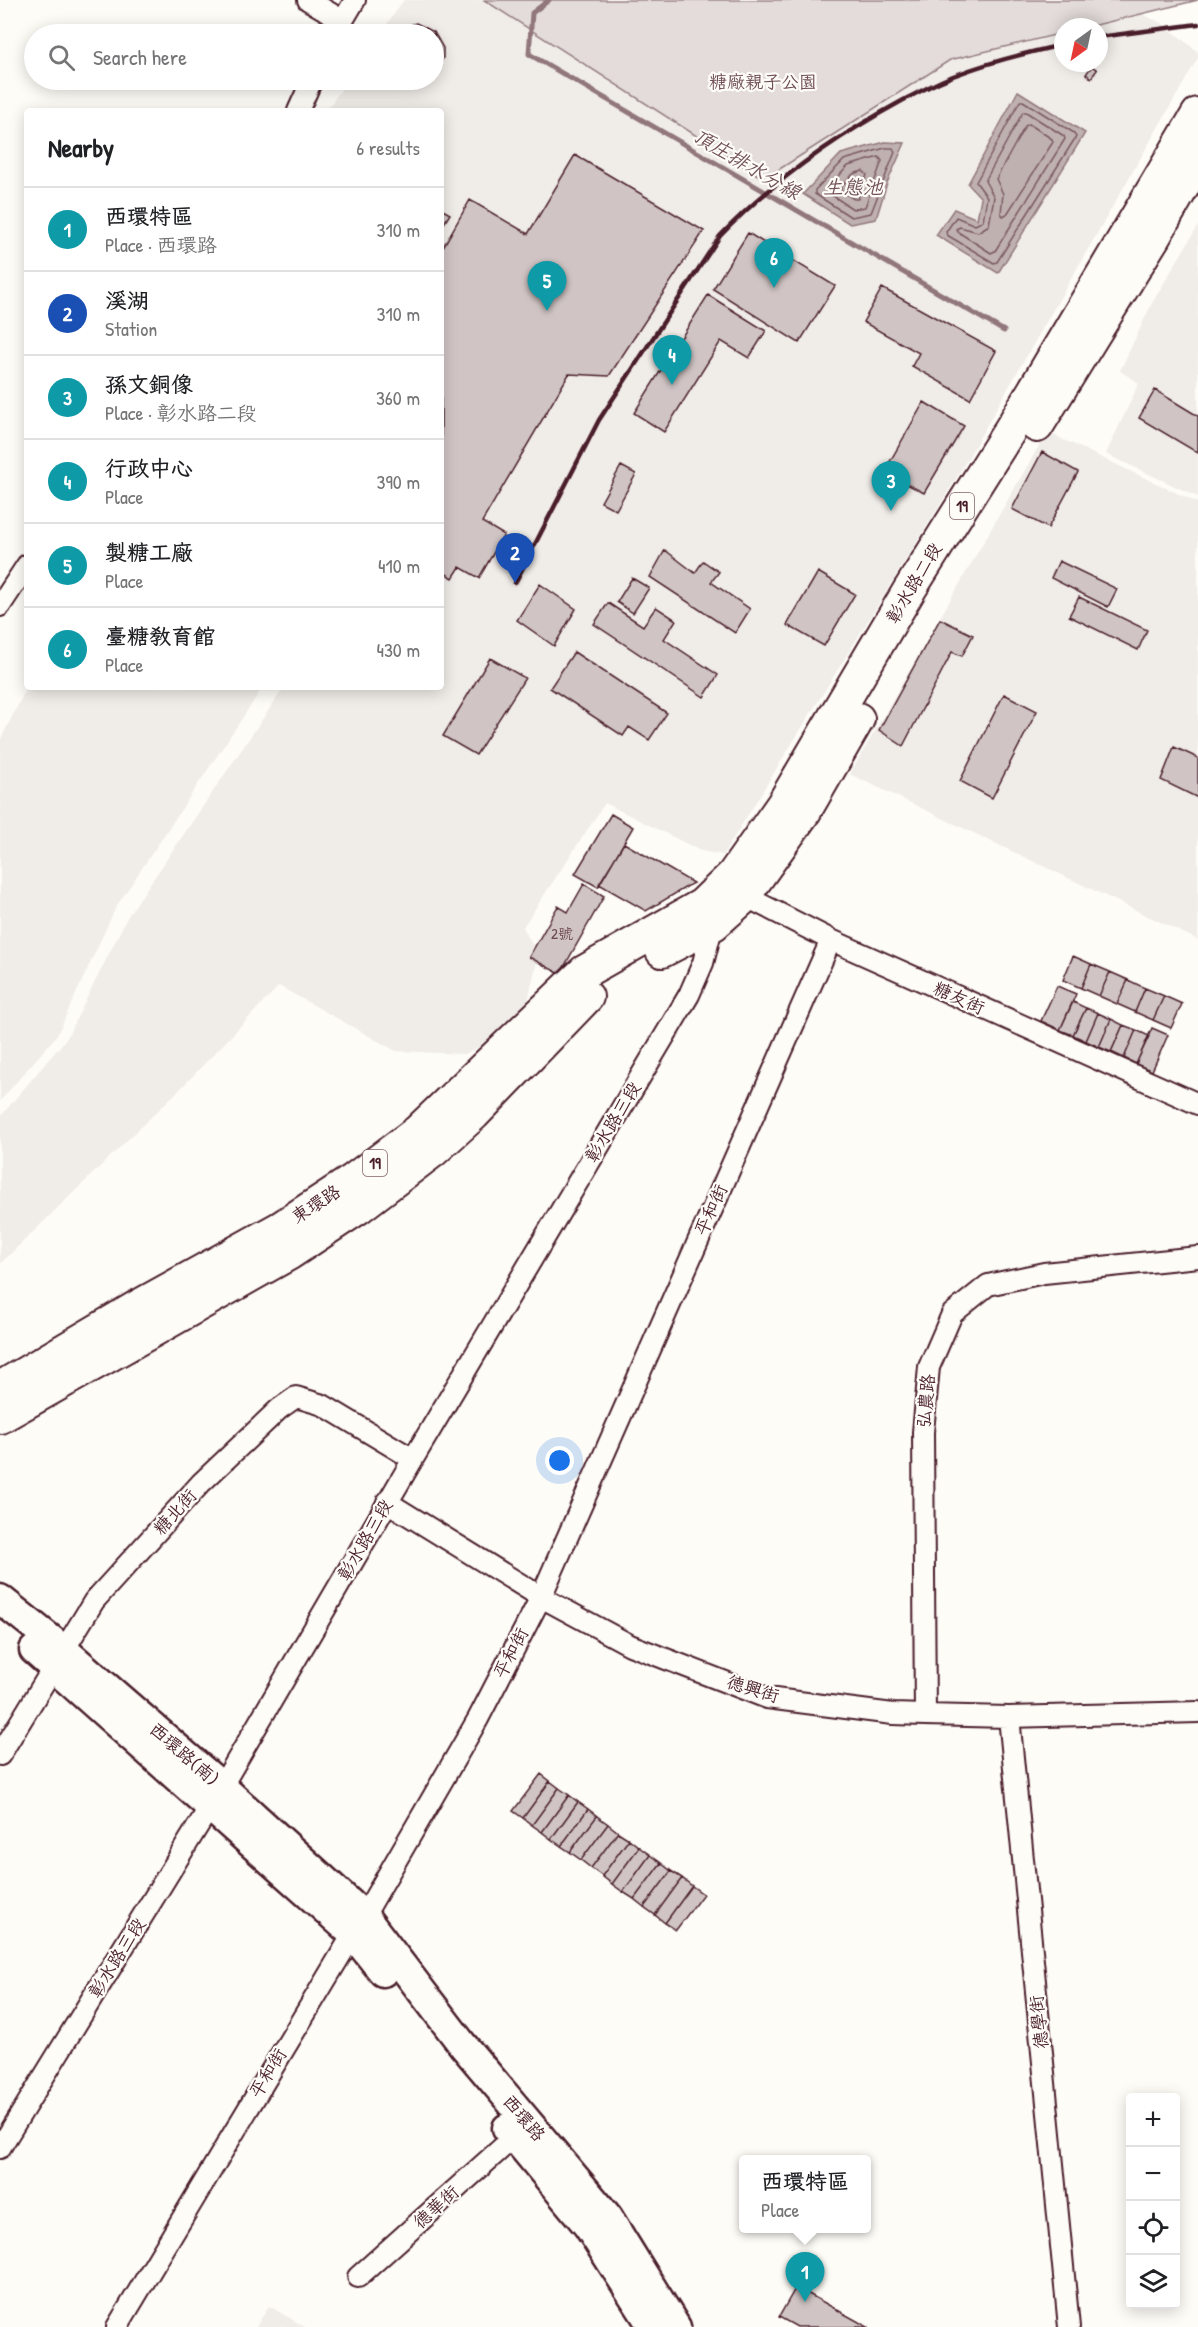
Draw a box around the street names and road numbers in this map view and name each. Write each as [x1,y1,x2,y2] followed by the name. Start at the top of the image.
[950,493,974,519] road number: 19
[880,538,947,628] street label: 彰水路二段
[929,975,989,1020] street label: 糖友街
[579,1077,646,1167] street label: 彰水路三段
[363,1150,387,1176] road number: 19
[286,1178,345,1229] street label: 東環路
[688,1180,733,1240] street label: 平和街
[911,1373,940,1429] street label: 弘農路
[147,1483,202,1540] street label: 糖北街
[331,1495,398,1585] street label: 彰水路三段
[487,1623,534,1683] street label: 平和街
[724,1669,783,1708] street label: 德興街
[144,1716,224,1791] street label: 西環路(南)
[82,1913,151,2003] street label: 彰水路三段
[1023,1994,1054,2050] street label: 德學街
[243,2043,292,2102] street label: 平和街
[497,2089,551,2146] street label: 西環路
[407,2179,464,2234] street label: 德華街

